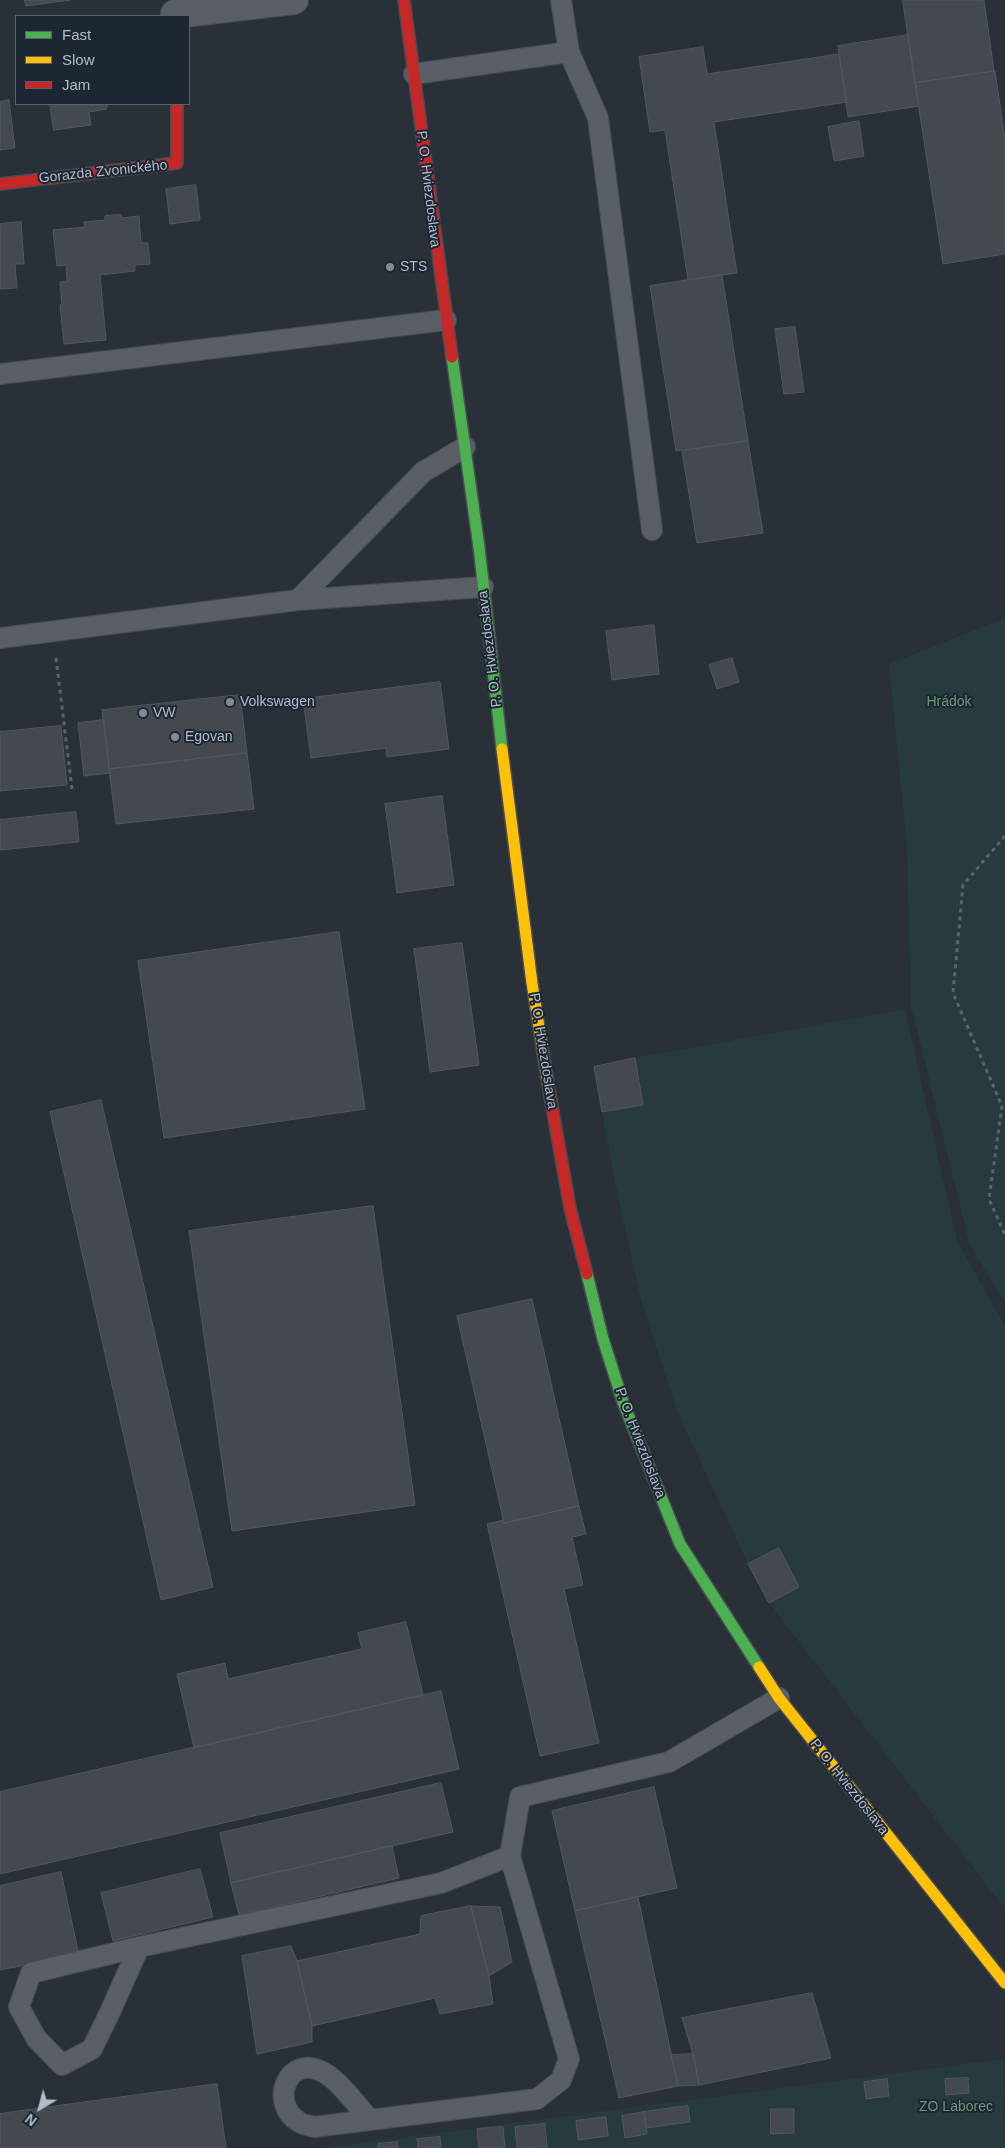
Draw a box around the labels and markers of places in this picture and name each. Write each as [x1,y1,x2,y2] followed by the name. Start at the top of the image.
[400,259,427,275] place label: STS
[384,261,396,273] marker: STS
[240,694,315,710] place label: Volkswagen
[224,696,236,708] marker: Volkswagen
[153,705,176,721] place label: VW
[137,707,149,719] marker: VW
[185,729,232,745] place label: Egovan
[169,731,181,743] marker: Egovan

